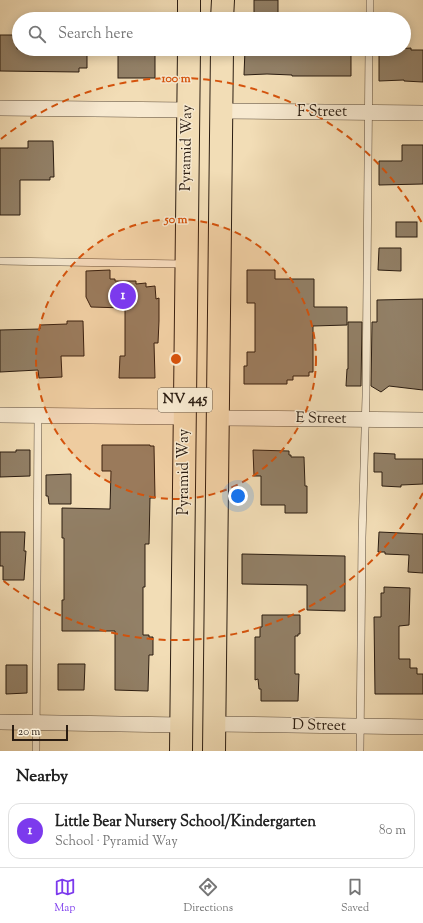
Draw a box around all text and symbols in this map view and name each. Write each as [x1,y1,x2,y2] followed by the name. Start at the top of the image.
[12,12,411,56] search box
[26,23,48,45] icon: search
[58,24,133,45] text: Search here
[160,70,191,88] text: 100 m
[297,102,347,123] street label: F Street
[176,104,198,191] street label: Pyramid Way
[164,211,188,229] text: 50 m
[110,281,136,311] pin: 1
[169,352,183,366] centre of rings
[158,388,212,412] road number: NV 445
[295,408,347,430] street label: E Street
[174,428,195,515] street label: Pyramid Way
[228,486,248,506] your location
[292,715,346,737] street label: D Street
[12,723,68,742] scale bar
[18,724,40,740] text: 20 m
[16,765,68,789] text: Nearby
[55,812,316,833] text: Little Bear Nursery School/Kindergarten
[28,822,32,840] text: 1
[379,822,406,840] text: 80 m
[55,833,178,851] text: School · Pyramid Way
[54,876,76,916] tab: Map
[184,876,233,916] tab: Directions
[341,876,369,916] tab: Saved

